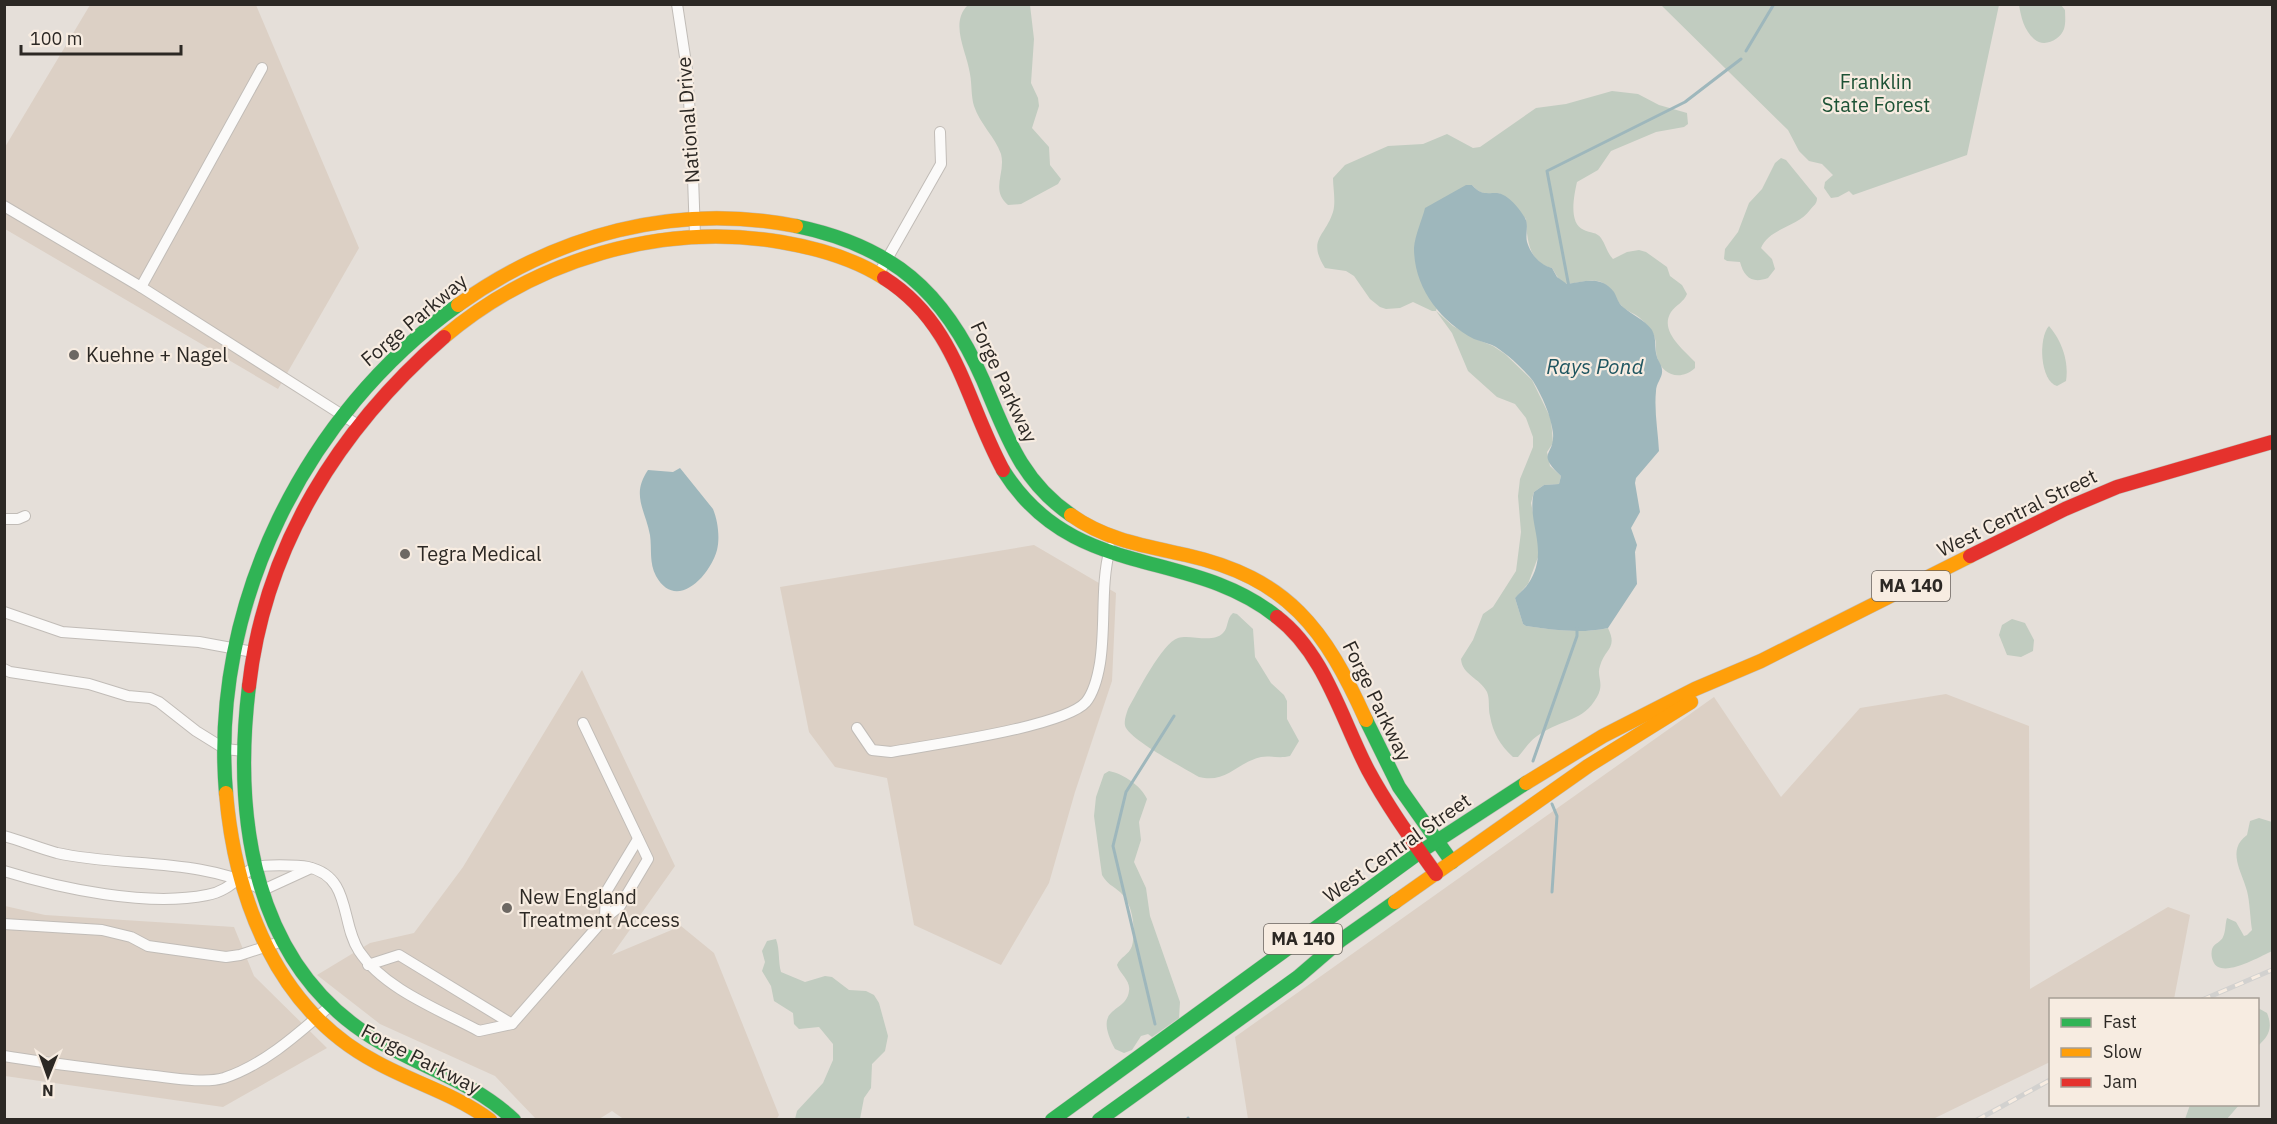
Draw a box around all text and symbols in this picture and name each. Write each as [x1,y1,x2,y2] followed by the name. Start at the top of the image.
[21,18,182,56] scale bar
[30,27,82,50] text: 100 m
[670,56,705,184] street label: National Drive
[1822,68,1930,118] park label: Franklin State Forest
[355,267,473,372] street label: Forge Parkway
[965,317,1044,447] street label: Forge Parkway
[86,341,228,368] place label: Kuehne + Nagel
[67,348,81,362] marker: Kuehne + Nagel
[1546,352,1644,380] water label: Rays Pond
[1932,462,2101,563] street label: West Central Street
[417,540,541,567] place label: Tegra Medical
[398,547,412,561] marker: Tegra Medical
[1872,571,1950,601] road number: MA 140
[1337,636,1418,766] street label: Forge Parkway
[1317,786,1476,909] street label: West Central Street
[519,883,680,933] place label: New England Treatment Access
[500,901,514,915] marker: New England Treatment Access
[1264,924,1342,954] road number: MA 140
[2049,998,2259,1106] legend
[2103,1010,2137,1033] text: Fast
[357,1017,486,1100] street label: Forge Parkway
[2103,1040,2142,1063] text: Slow
[18,1046,78,1106] north arrow
[2103,1070,2138,1093] text: Jam
[42,1081,54,1101] text: N

